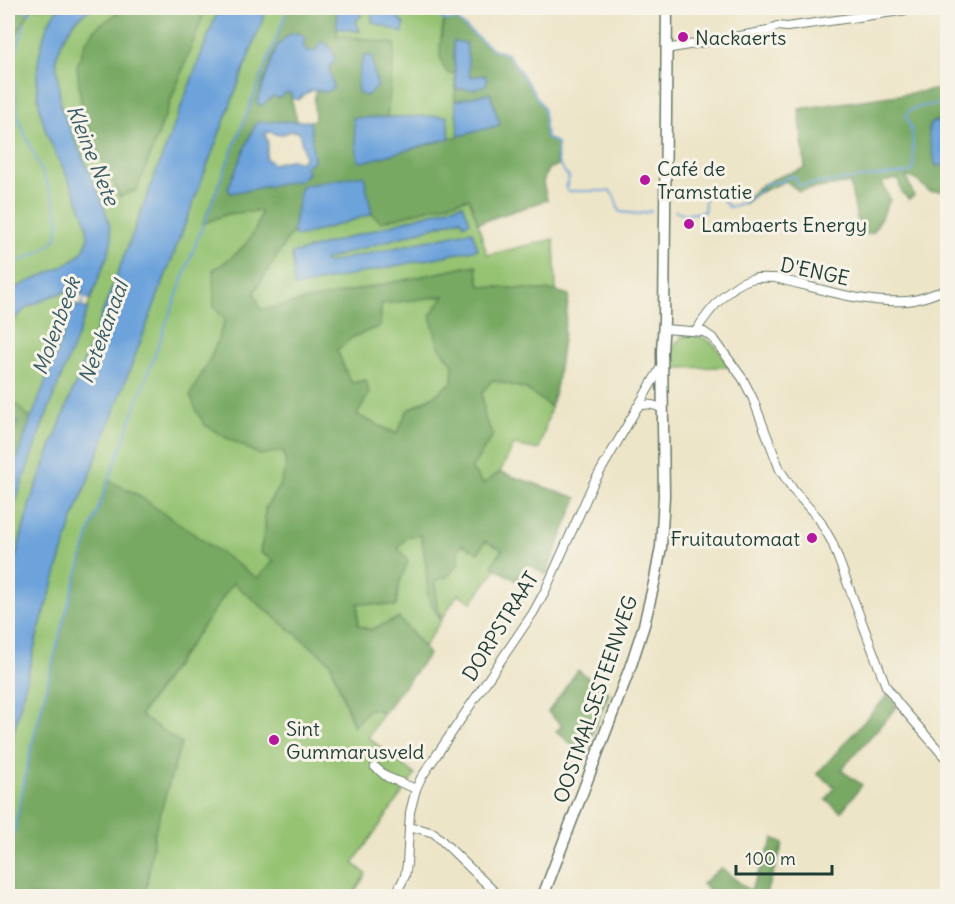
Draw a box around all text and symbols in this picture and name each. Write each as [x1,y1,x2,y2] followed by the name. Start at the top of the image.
[695,25,786,50] place label: Nackaerts
[676,30,690,44] marker: Nackaerts
[61,101,126,211] water label: Kleine Nete
[657,156,752,204] place label: Café de Tramstatie
[638,173,652,187] marker: Café de Tramstatie
[701,212,867,237] place label: Lambaerts Energy
[682,217,696,231] marker: Lambaerts Energy
[778,252,852,290] street label: D'ENGE
[26,272,87,378] water label: Molenbeek
[72,274,135,387] water label: Netekanaal
[670,526,800,551] place label: Fruitautomaat
[805,531,819,545] marker: Fruitautomaat
[457,567,543,685] street label: DORPSTRAAT
[548,592,642,806] street label: OOSTMALSESTEENWEG
[286,716,425,764] place label: Sint Gummarusveld
[267,733,281,747] marker: Sint Gummarusveld
[736,838,832,876] scale bar
[745,847,796,870] text: 100 m

